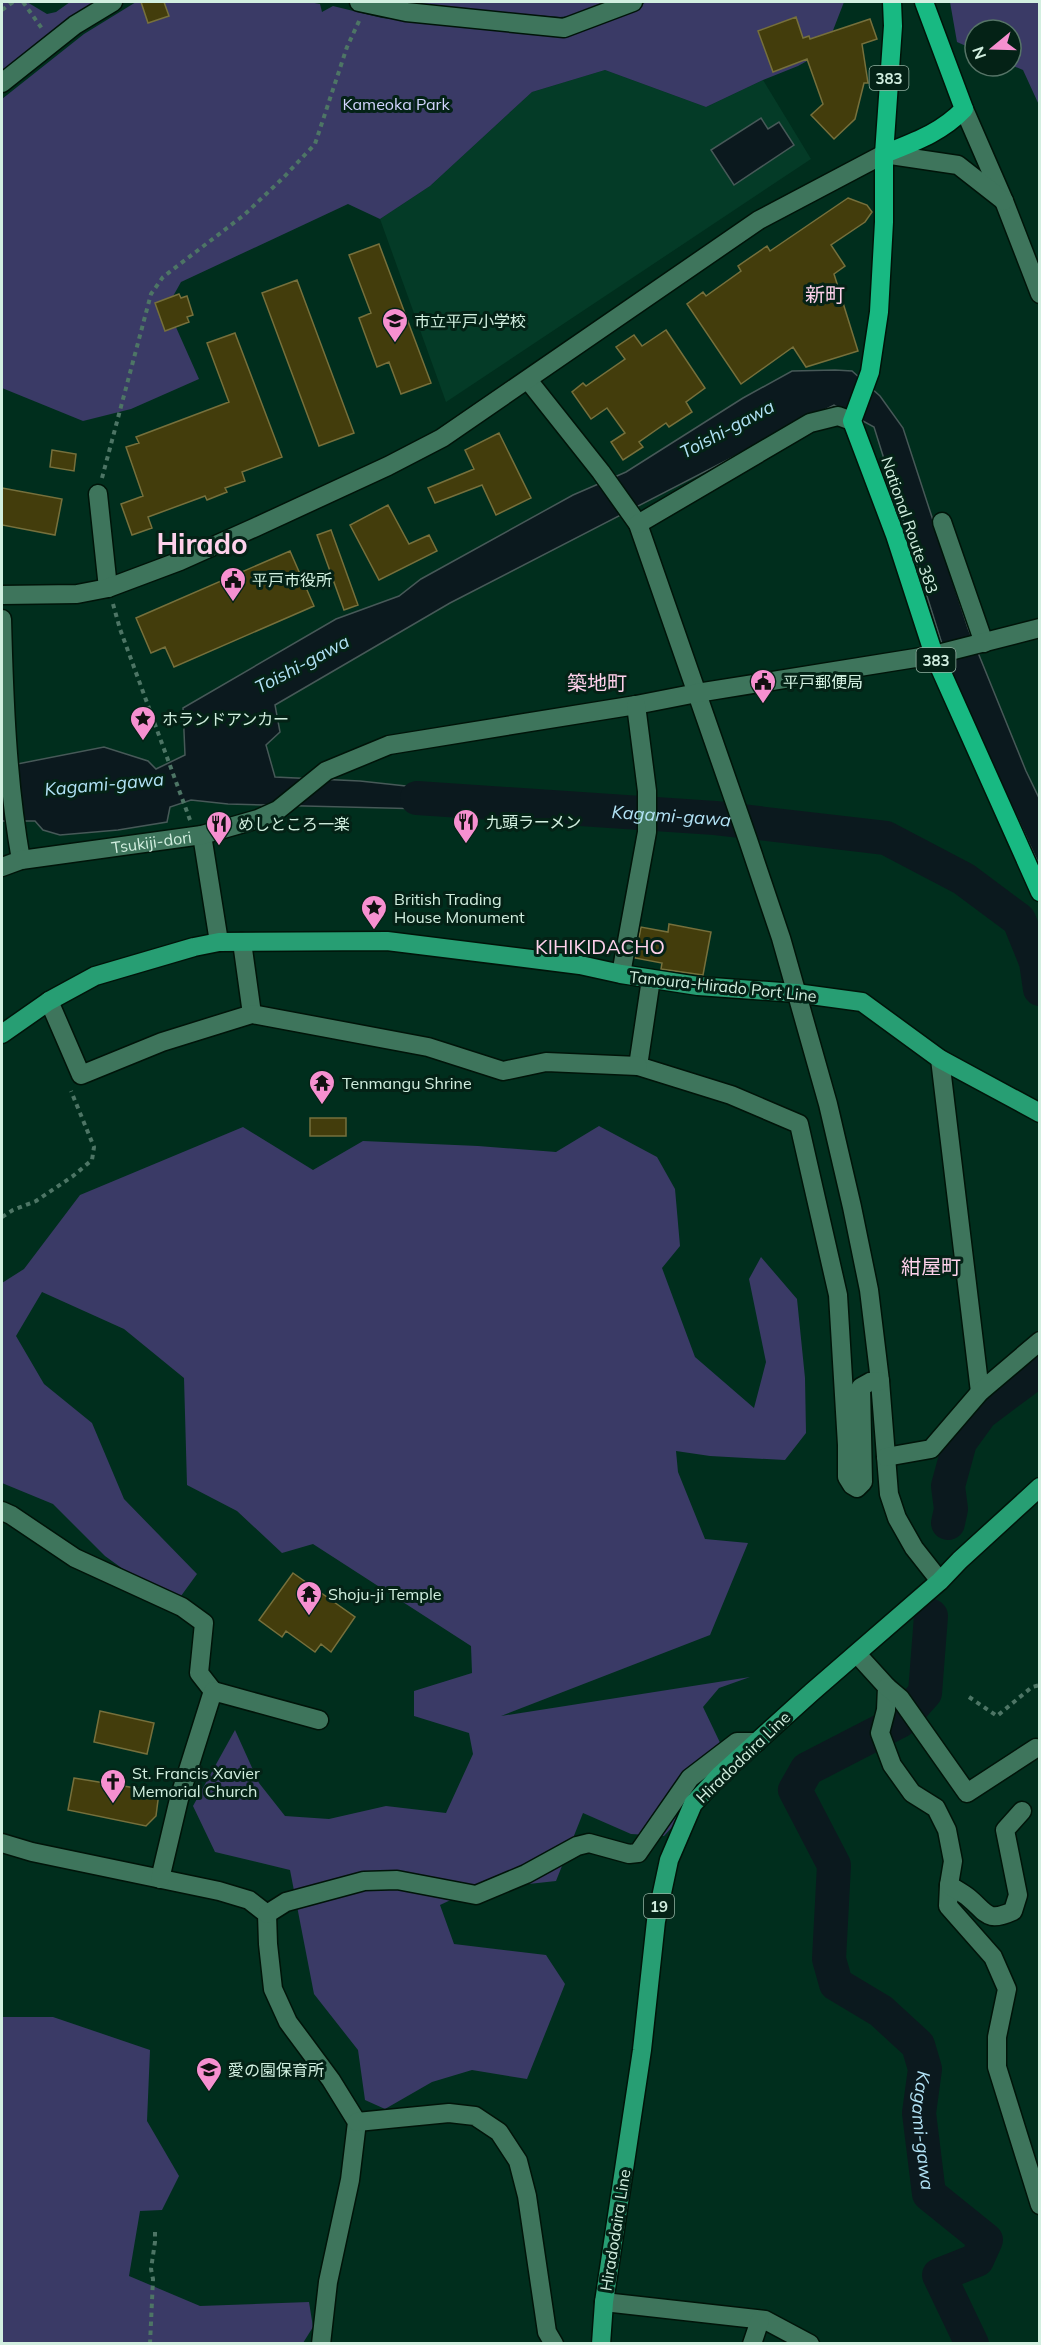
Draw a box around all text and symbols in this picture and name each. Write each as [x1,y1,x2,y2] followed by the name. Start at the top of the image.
[963,18,1023,78] north arrow
[967,44,990,62] text: N
[870,66,908,90] road number: 383
[342,94,450,114] park label: Kameoka Park
[805,282,845,307] district label: 新町
[380,306,410,344] school or university icon: 市立平戸小学校
[414,311,526,331] place label: 市立平戸小学校
[676,394,778,463] water label: Toishi-gawa
[877,454,943,596] street label: National Route 383
[156,526,248,561] district label: Hirado
[218,565,248,603] public building icon: 平戸市役所
[252,570,332,590] place label: 平戸市役所
[251,629,353,698] water label: Toishi-gawa
[916,648,956,672] road number: 383
[748,667,778,705] public building icon: 平戸郵便局
[567,670,627,695] district label: 築地町
[783,672,863,692] place label: 平戸郵便局
[128,704,158,742] place icon: ホランドアンカー
[162,709,289,729] place label: ホランドアンカー
[43,767,165,801] water label: Kagami-gawa
[611,800,733,831] water label: Kagami-gawa
[451,807,481,845] restaurant icon: 九頭ラーメン
[204,809,234,847] restaurant icon: めしところ一楽
[486,812,581,832] place label: 九頭ラーメン
[238,814,350,834] place label: めしところ一楽
[110,827,193,857] street label: Tsukiji-dori
[394,889,525,927] place label: British Trading House Monument
[359,893,389,931] place icon: British Trading House Monument
[535,934,665,959] district label: KIHIKIDACHO
[628,966,818,1006] street label: Tanoura-Hirado Port Line
[307,1068,337,1106] temple icon: Tenmangu Shrine
[342,1073,472,1093] place label: Tenmangu Shrine
[901,1254,961,1279] district label: 紺屋町
[294,1579,324,1617] temple icon: Shoju-ji Temple
[328,1584,441,1604] place label: Shoju-ji Temple
[692,1707,794,1807] street label: Hiradodaira Line
[132,1763,260,1801] place label: St. Francis Xavier Memorial Church
[98,1767,128,1805] church icon: St. Francis Xavier Memorial Church
[644,1894,674,1918] road number: 19
[194,2055,224,2093] school or university icon: 愛の園保育所
[228,2060,324,2080] place label: 愛の園保育所
[907,2070,940,2192] water label: Kagami-gawa
[595,2168,635,2292] street label: Hiradodaira Line

